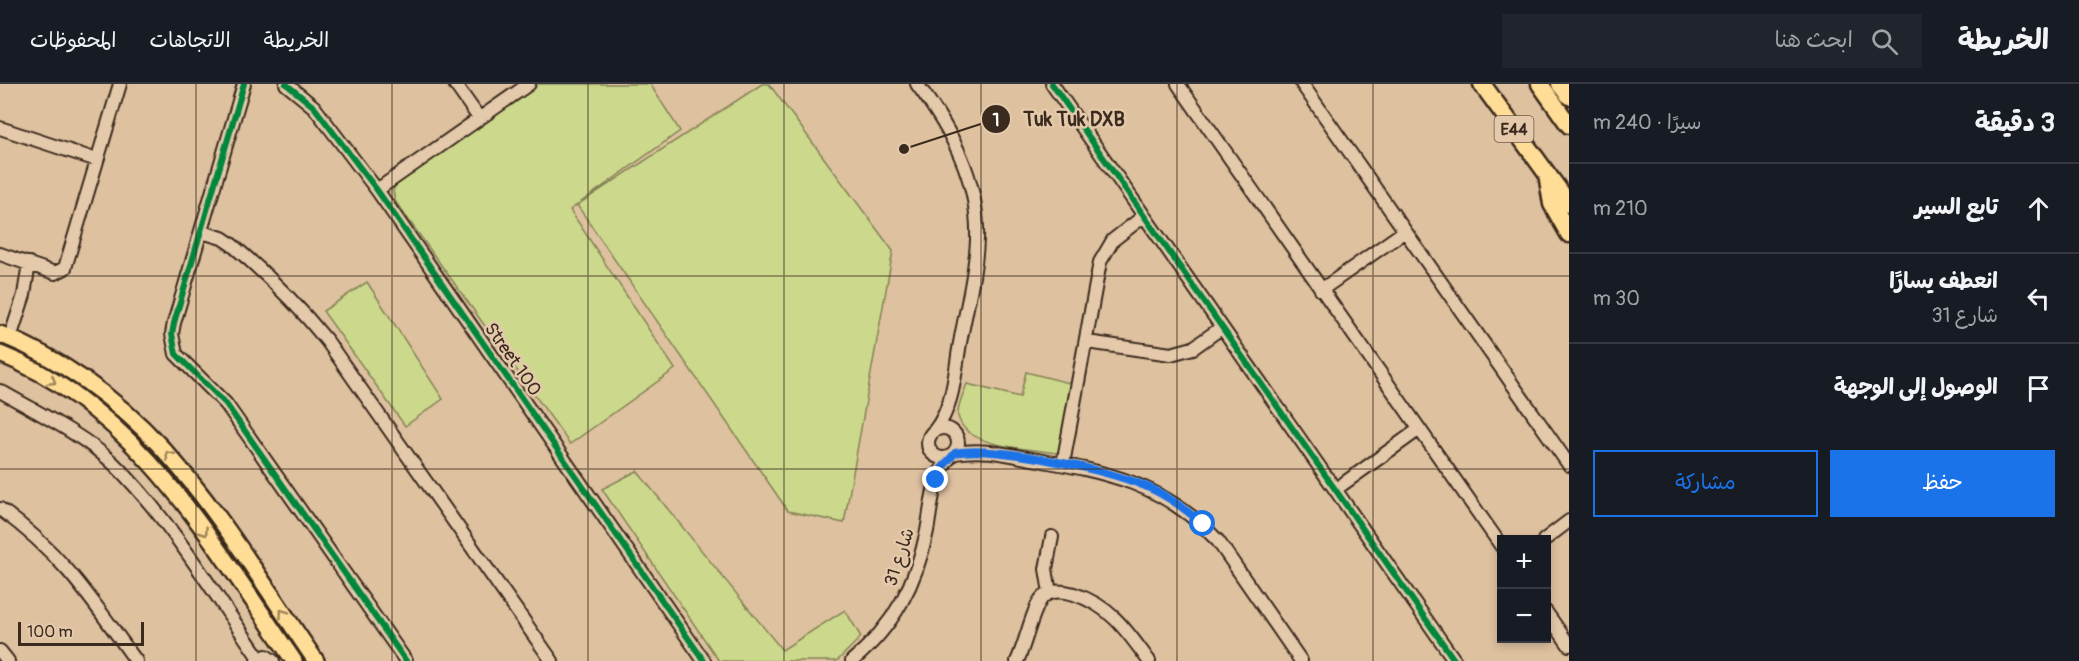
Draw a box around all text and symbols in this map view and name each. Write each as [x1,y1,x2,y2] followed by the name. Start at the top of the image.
[1502,14,1922,68] search box
[1958,23,2049,58] text: الخريطة
[1868,25,1901,58] icon: search
[1775,26,1853,54] text: ابحث هنا
[30,27,116,54] text: المحفوظات
[149,27,231,54] text: الاتجاهات
[264,27,329,54] text: الخريطة
[981,100,1137,138] callout: Tuk Tuk DXB
[1022,107,1125,132] text: Tuk Tuk DXB
[1975,107,2055,139] text: 3 دقيقة
[992,109,1000,132] text: 1
[1593,110,1702,135] text: سيرًا · 240 m
[1494,116,1534,142] road number: E44
[2022,192,2055,225] icon: ahead
[1915,193,1998,221] text: تابع السير
[1593,196,1648,221] text: 210 m
[1889,267,1998,295] text: انعطف يسارًا
[2022,282,2055,315] icon: left
[1593,286,1640,311] text: 30 m
[1931,303,1998,328] text: شارع 31
[479,318,546,400] street label: Street 100
[2022,372,2055,405] icon: arrive
[1834,373,1998,401] text: الوصول إلى الوجهة
[45,374,56,385] one-way arrow
[1593,450,1818,517] button: مشاركة
[1830,450,2055,517] button: حفظ
[165,451,176,462] one-way arrow
[922,466,948,492] route end
[1189,510,1215,536] route start
[197,525,208,536] one-way arrow
[879,525,920,589] street label: شارع 31
[1497,535,1551,643] map controls
[1497,535,1551,589] button: +
[1497,589,1551,643] button: −
[279,609,290,620] one-way arrow
[18,619,144,646] scale bar
[27,622,73,642] text: 100 m

